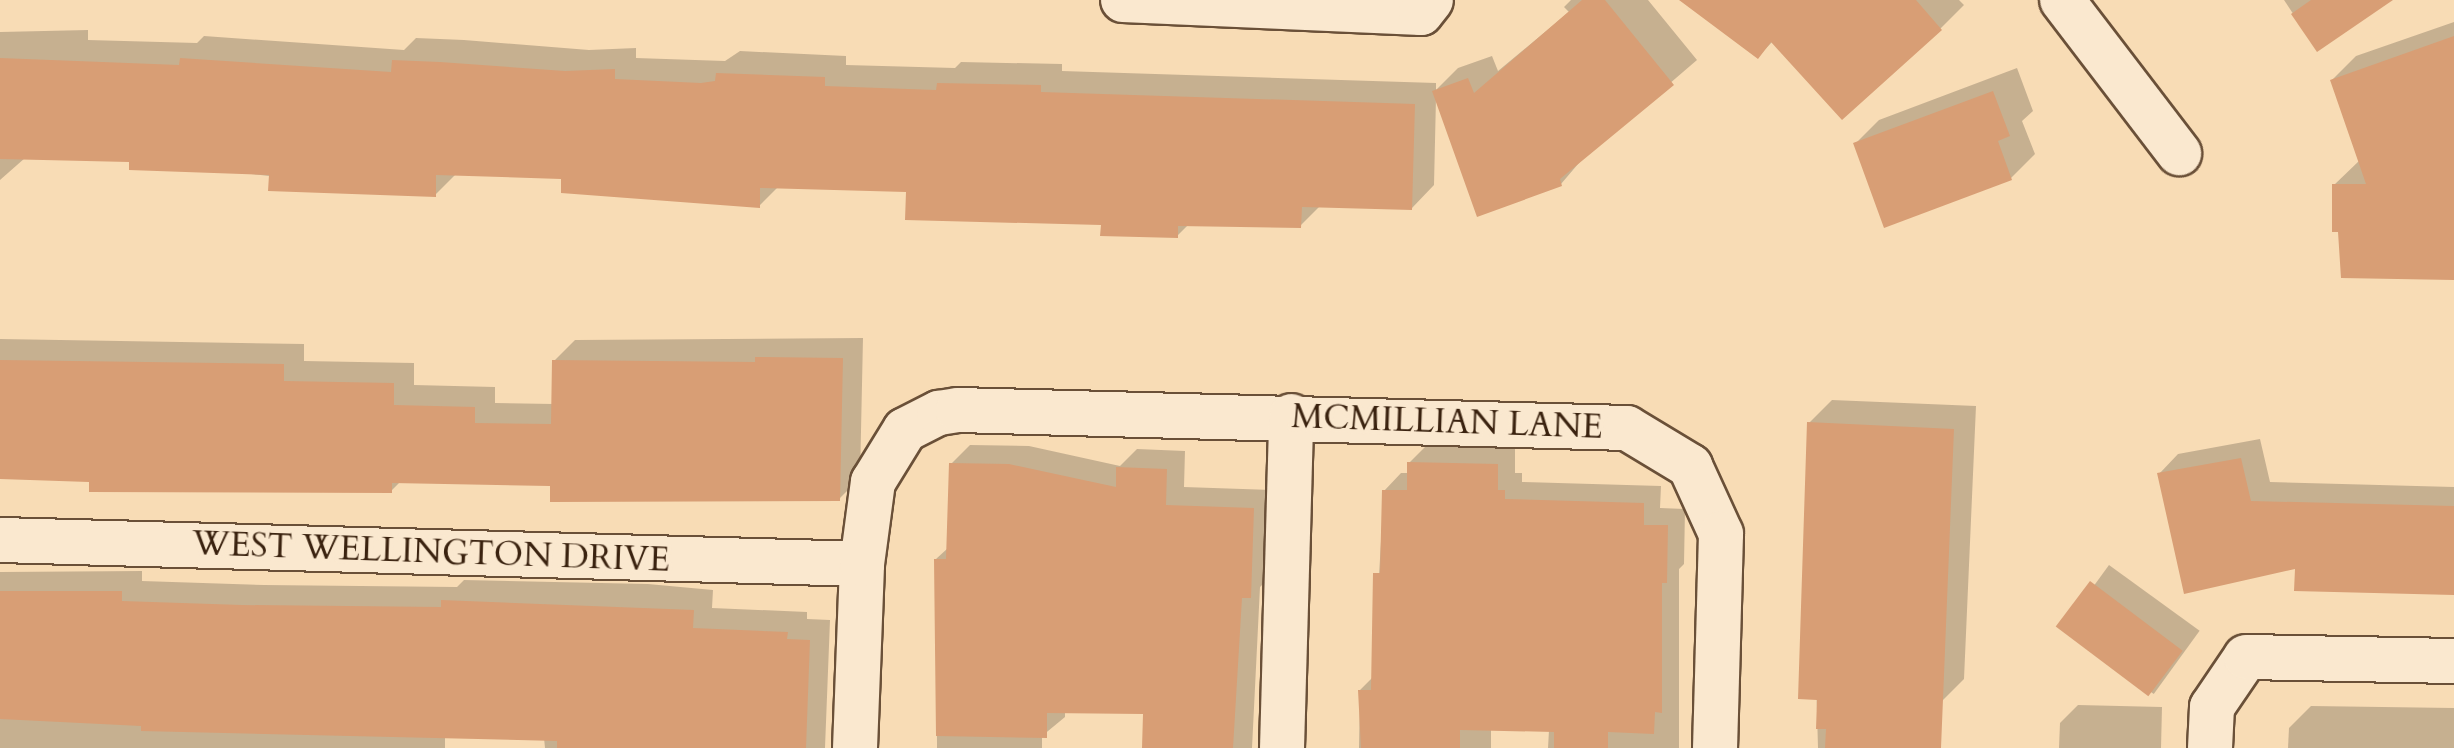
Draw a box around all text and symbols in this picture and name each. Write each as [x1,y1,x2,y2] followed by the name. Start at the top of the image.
[1291,396,1603,448] street label: MCMILLIAN LANE
[191,523,671,581] street label: WEST WELLINGTON DRIVE

